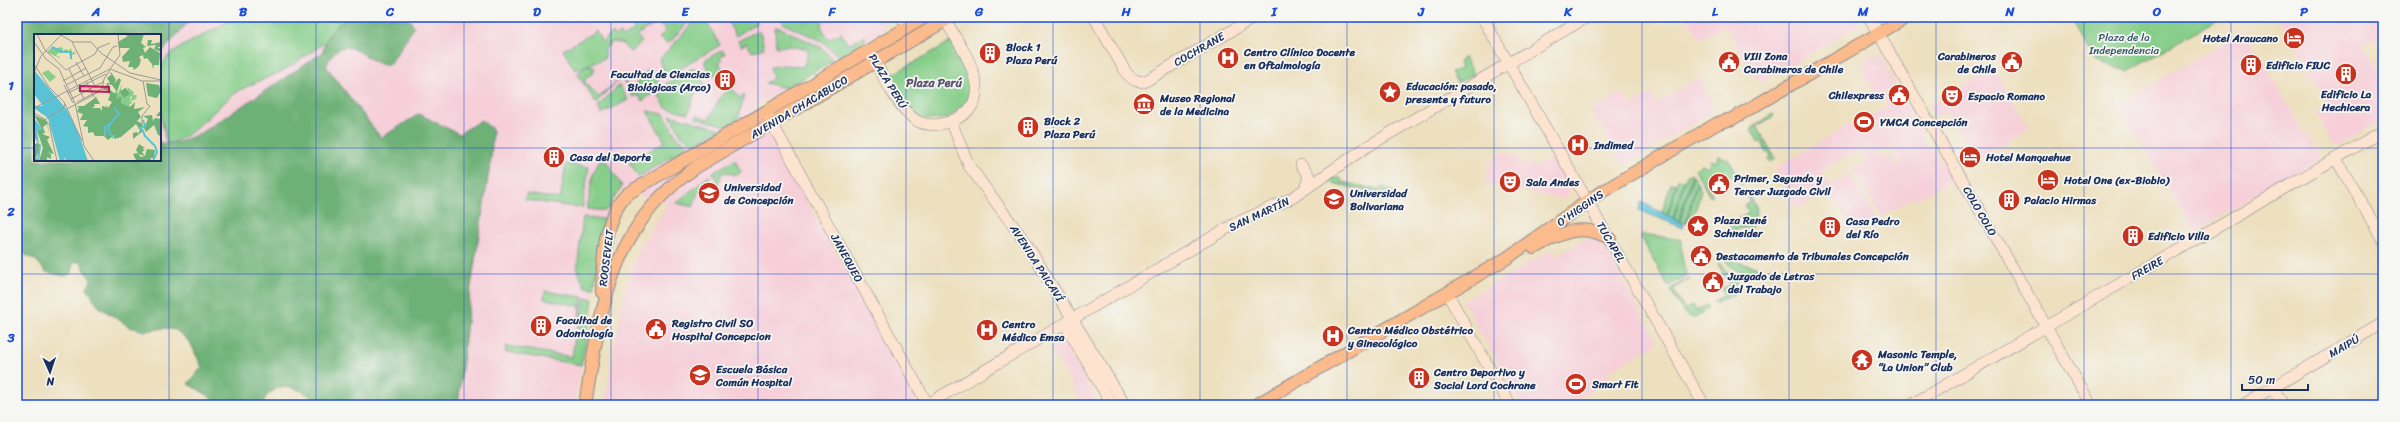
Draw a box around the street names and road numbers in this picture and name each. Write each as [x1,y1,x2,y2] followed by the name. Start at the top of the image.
[1170,27,1229,72] street label: COCHRANE
[863,50,912,113] street label: PLAZA PERÚ
[746,71,852,145] street label: AVENIDA CHACABUCO
[1958,183,2002,240] street label: COLO COLO
[1553,185,1608,232] street label: O'HIGGINS
[1226,192,1293,237] street label: SAN MARTÍN
[1591,218,1630,267] street label: TUCAPEL
[1004,220,1069,306] street label: AVENIDA PAICAVÍ
[594,228,620,287] street label: ROOSEVELT
[825,229,868,286] street label: JANEQUEO
[2127,251,2168,285] street label: FREIRE
[2325,330,2364,363] street label: MAIPÚ

